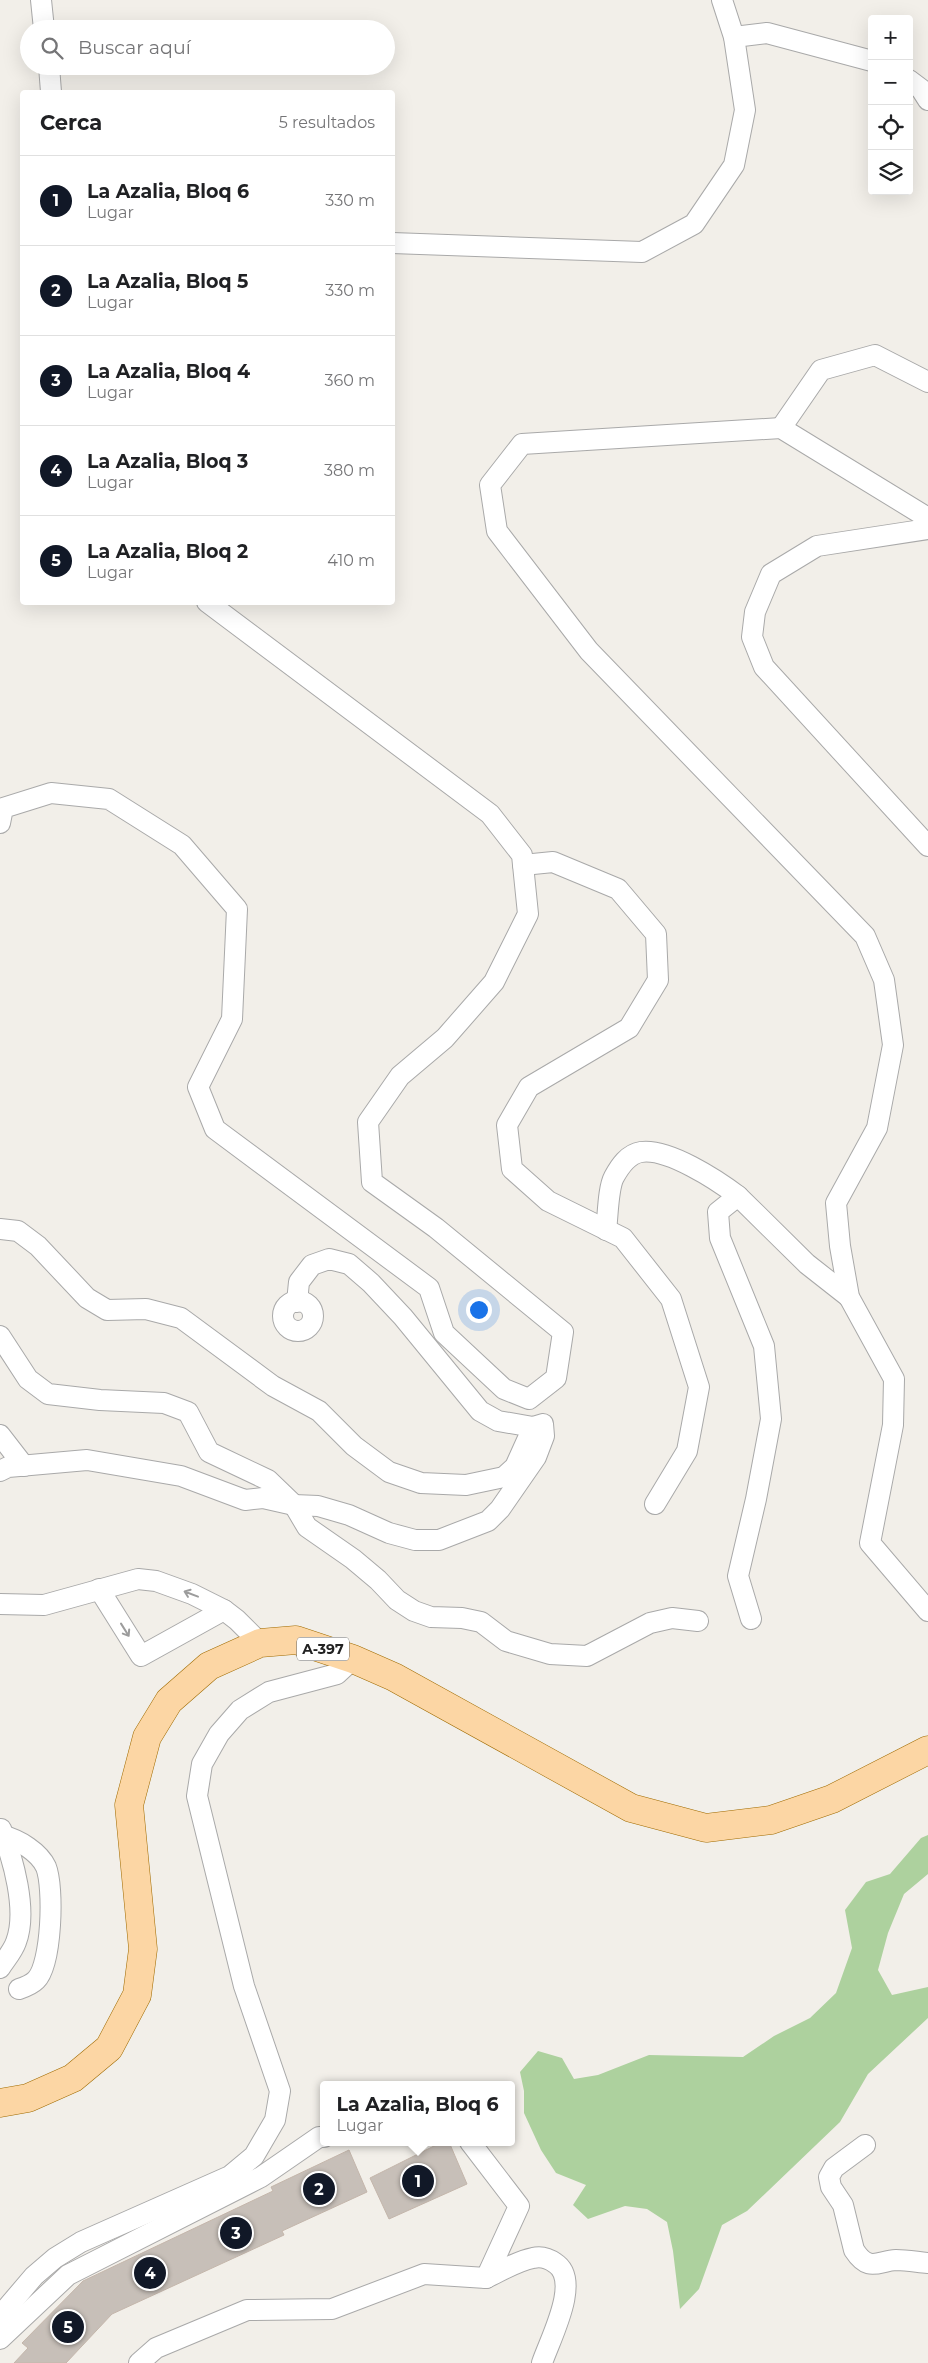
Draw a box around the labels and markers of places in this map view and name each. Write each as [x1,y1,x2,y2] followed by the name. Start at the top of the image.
[402,2162,434,2200] pin: 1
[303,2170,335,2208] pin: 2
[220,2214,252,2252] pin: 3
[134,2254,166,2292] pin: 4
[52,2308,84,2346] pin: 5

